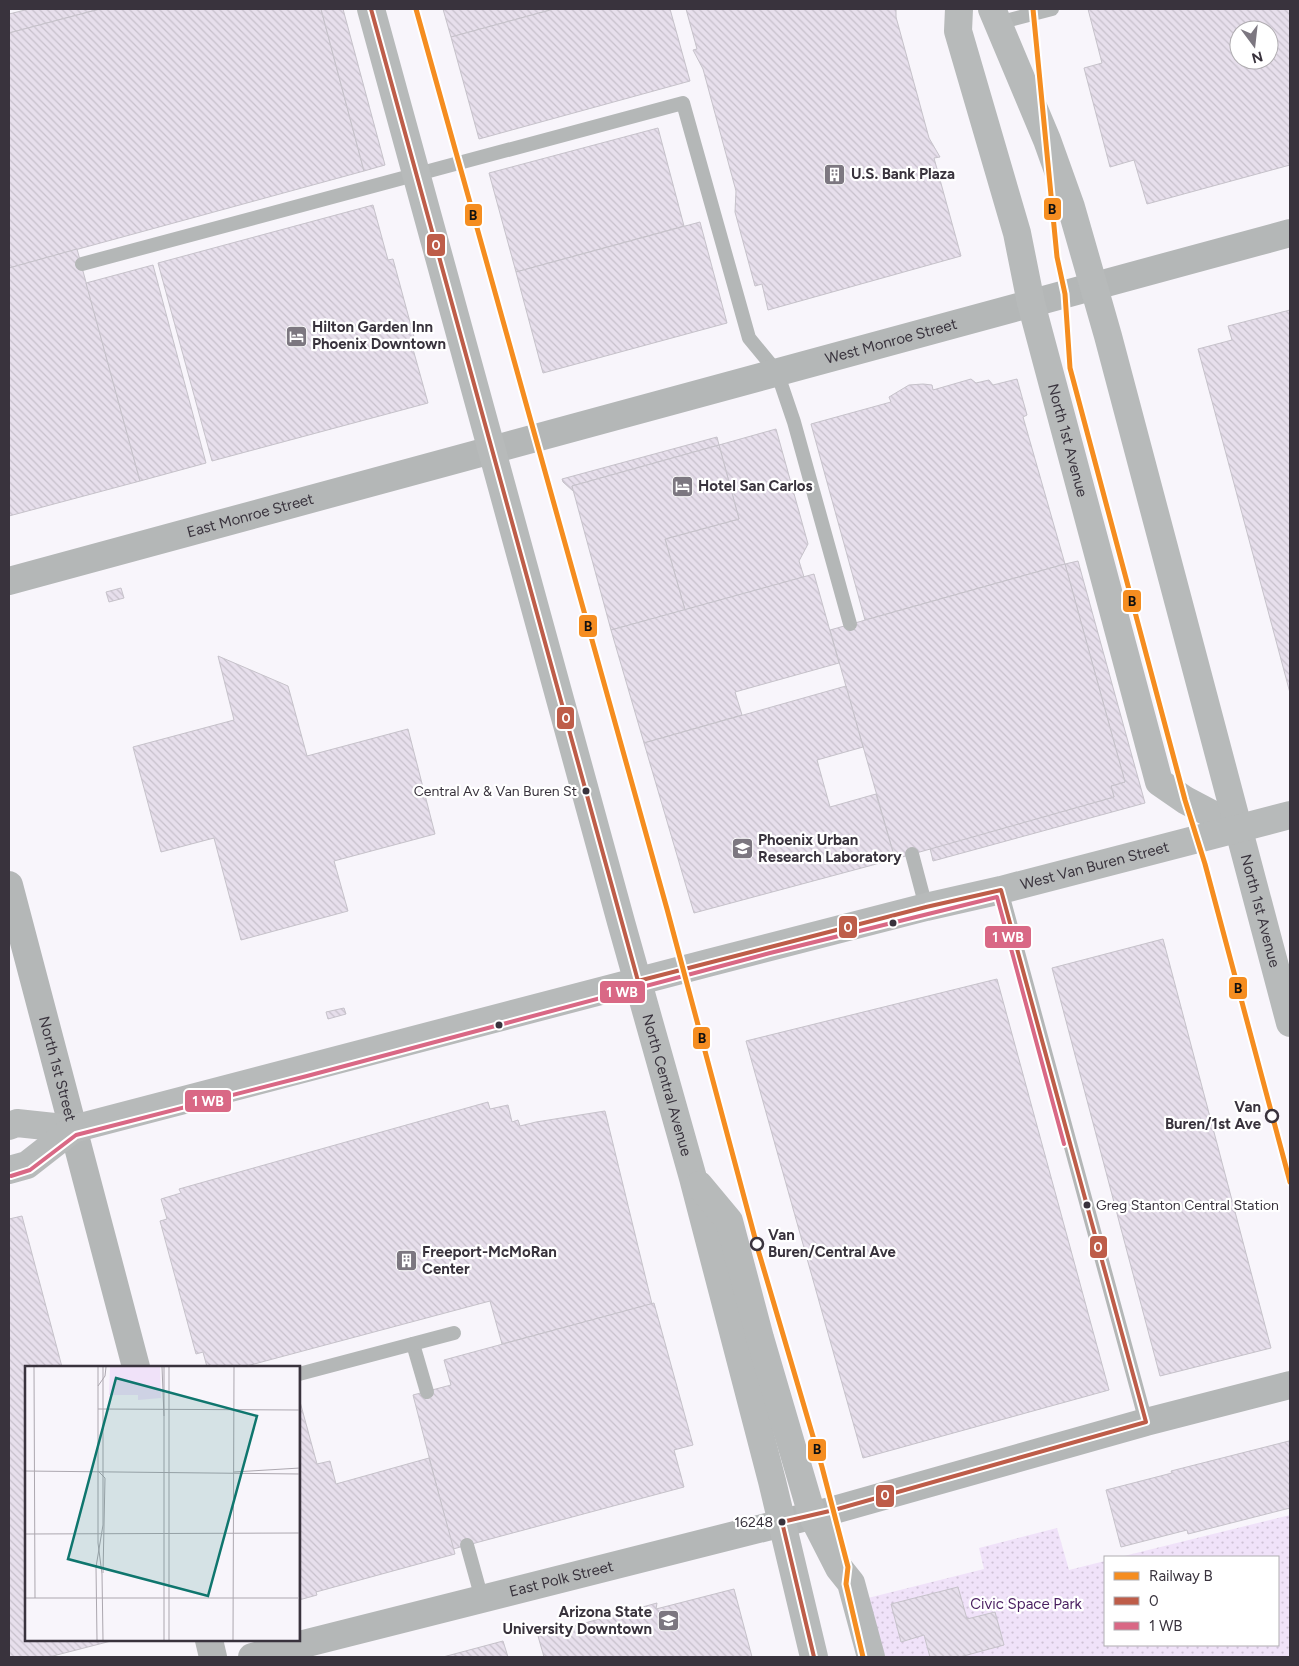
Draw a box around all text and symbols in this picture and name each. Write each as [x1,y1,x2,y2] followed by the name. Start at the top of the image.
[1229,20,1279,70] north arrow
[1250,47,1265,67] text: N
[823,162,847,186] building icon: U.S. Bank Plaza
[851,165,955,183] place label: U.S. Bank Plaza
[1043,197,1062,221] line badge: B
[1048,201,1057,218] text: B
[464,203,483,227] line badge: B
[469,207,478,224] text: B
[426,233,446,257] line badge: 0
[431,237,441,254] text: 0
[823,315,959,368] street label: West Monroe Street
[312,318,446,353] place label: Hilton Garden Inn Phoenix Downtown
[284,324,308,348] hotel icon: Hilton Garden Inn Phoenix Downtown
[1044,382,1091,499] street label: North 1st Avenue
[670,474,694,498] hotel icon: Hotel San Carlos
[698,477,813,495] place label: Hotel San Carlos
[185,490,316,541] street label: East Monroe Street
[1122,589,1142,613] line badge: B
[1128,593,1137,610] text: B
[578,614,598,638] line badge: B
[584,618,593,635] text: B
[556,706,575,730] line badge: 0
[561,710,571,727] text: 0
[414,783,577,800] place label: Central Av & Van Buren St
[581,786,591,796] marker: Central Av & Van Buren St
[758,831,902,866] place label: Phoenix Urban Research Laboratory
[730,837,754,861] school or university icon: Phoenix Urban Research Laboratory
[1018,838,1171,894] street label: West Van Buren Street
[1237,852,1284,969] street label: North 1st Avenue
[838,915,858,939] line badge: 0
[888,918,898,928] unlabelled marker
[843,919,853,936] text: 0
[984,925,1032,949] line badge: 1 WB
[992,929,1024,946] text: 1 WB
[1228,976,1248,1000] line badge: B
[599,980,646,1004] line badge: 1 WB
[1234,980,1243,997] text: B
[606,984,638,1001] text: 1 WB
[638,1012,695,1158] street label: North Central Avenue
[35,1014,80,1123] street label: North 1st Street
[494,1020,504,1030] unlabelled marker
[692,1026,711,1050] line badge: B
[698,1030,707,1047] text: B
[184,1089,232,1113] line badge: 1 WB
[192,1093,224,1110] text: 1 WB
[1165,1098,1262,1133] place label: Van Buren/1st Ave
[1265,1109,1279,1123] marker: Van Buren/1st Ave
[1096,1197,1279,1214] place label: Greg Stanton Central Station
[1082,1200,1092,1210] marker: Greg Stanton Central Station
[768,1226,897,1261] place label: Van Buren/Central Ave
[1089,1235,1108,1259] line badge: 0
[750,1237,764,1251] marker: Van Buren/Central Ave
[1093,1239,1103,1256] text: 0
[422,1243,557,1278] place label: Freeport-McMoRan Center
[394,1249,418,1273] building icon: Freeport-McMoRan Center
[25,1366,300,1641] inset map
[807,1438,827,1462] line badge: B
[813,1441,822,1458] text: B
[875,1484,895,1508] line badge: 0
[880,1487,890,1504] text: 0
[734,1514,773,1531] place label: 16248
[777,1517,787,1527] marker: 16248
[1104,1556,1279,1646] legend
[507,1557,615,1601] street label: East Polk Street
[1149,1567,1213,1585] text: Railway B
[1149,1592,1159,1610] text: 0
[970,1595,1083,1613] park label: Civic Space Park
[502,1603,653,1638] place label: Arizona State University Downtown
[656,1609,680,1633] school or university icon: Arizona State University Downtown
[1149,1617,1182,1635] text: 1 WB

